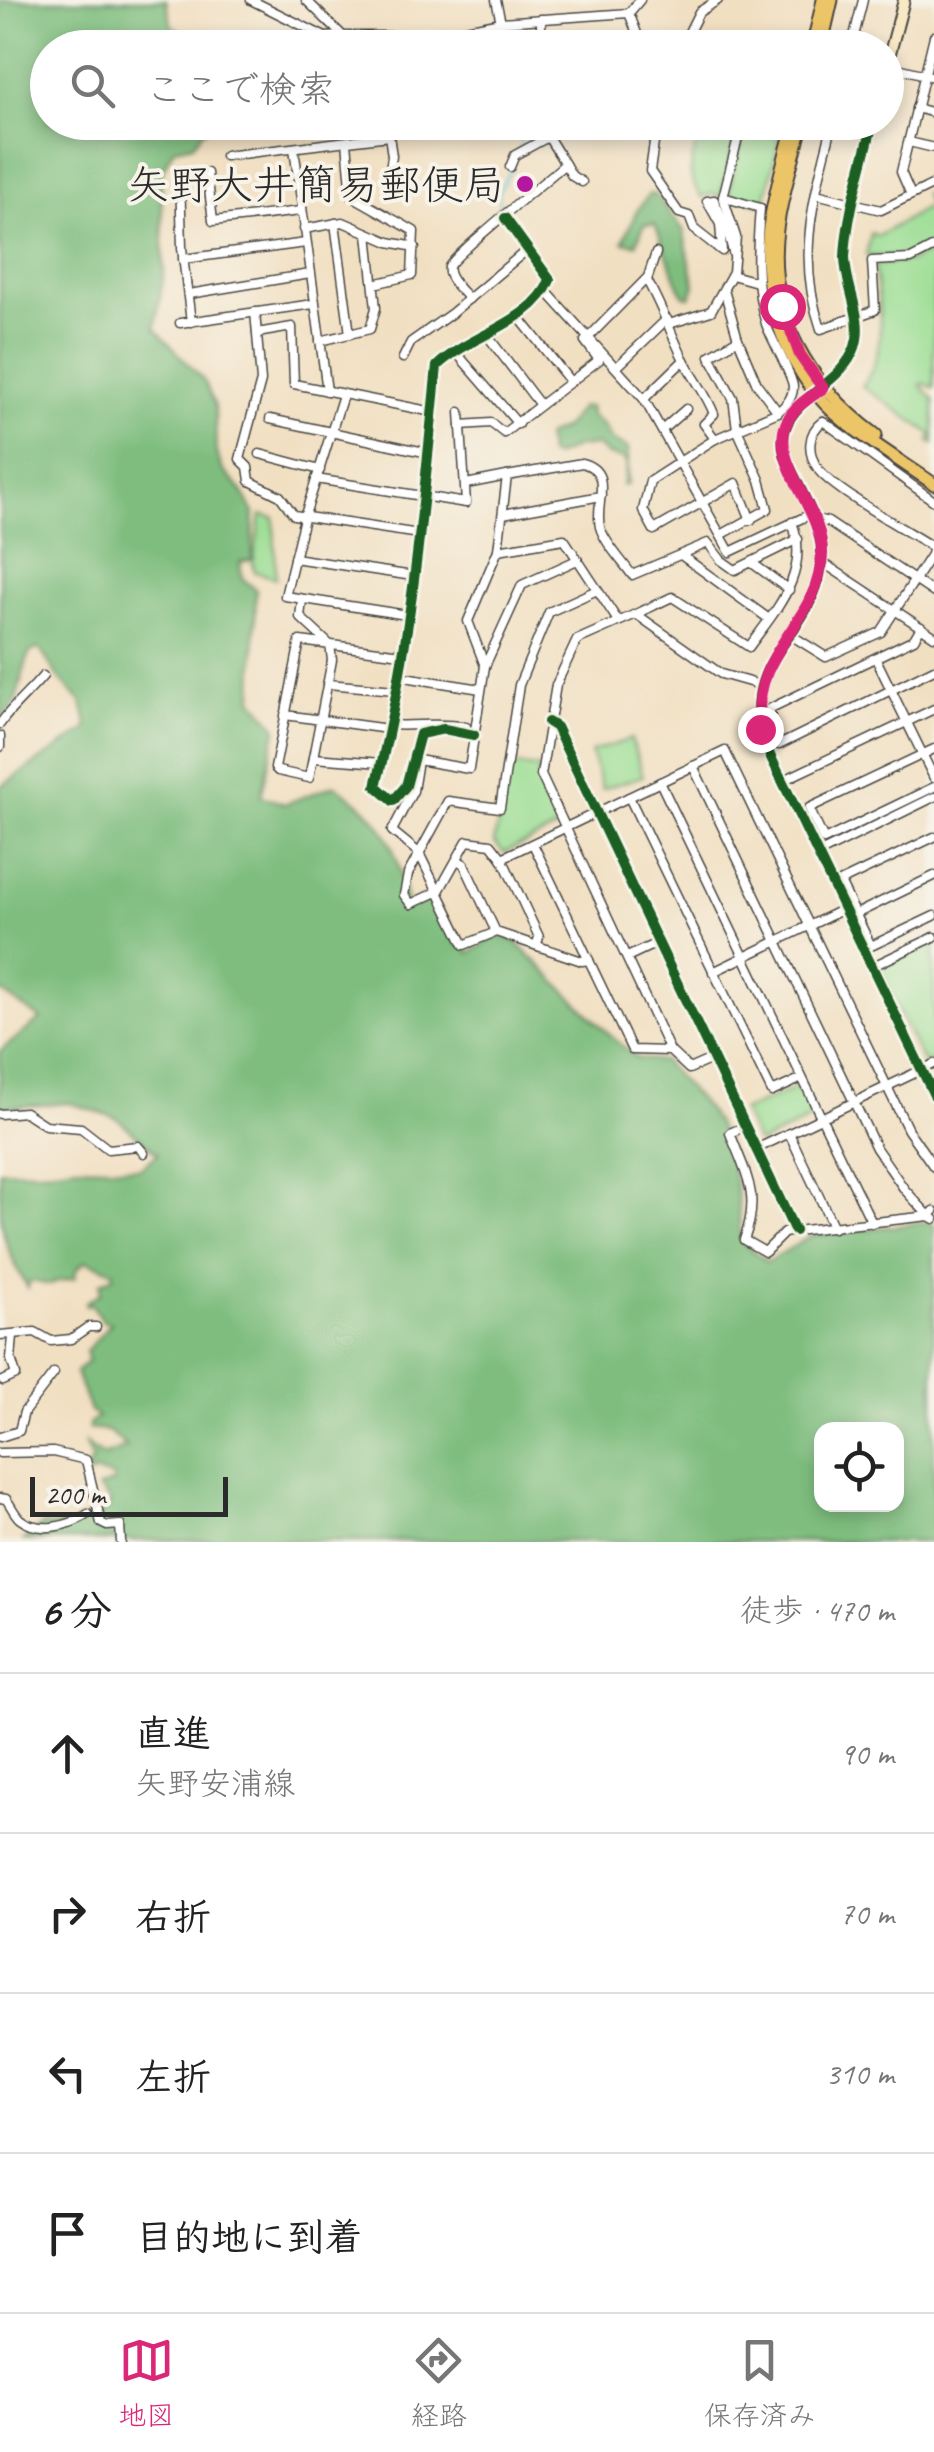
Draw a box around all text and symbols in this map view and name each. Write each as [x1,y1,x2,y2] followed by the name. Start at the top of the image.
[30,30,904,140] search box
[65,58,120,113] icon: search
[145,66,335,113] text: ここで検索
[127,159,505,212] place label: 矢野大井簡易郵便局
[514,173,536,195] marker: 矢野大井簡易郵便局
[760,284,806,330] route start
[738,707,784,753] route end
[814,1422,904,1512] map controls
[814,1422,904,1512] button: locate
[30,1472,228,1516] scale bar
[45,1477,105,1512] text: 200 m
[40,1585,112,1638] text: 6 分
[740,1590,894,1631] text: 徒歩 · 470 m
[135,1710,211,1757] text: 直進
[40,1726,95,1781] icon: ahead
[840,1733,894,1774] text: 90 m
[135,1763,295,1804] text: 矢野安浦線
[40,1886,95,1941] icon: right
[840,1893,894,1934] text: 70 m
[135,1894,211,1941] text: 右折
[40,2046,95,2101] icon: left
[825,2053,894,2094] text: 310 m
[135,2054,211,2101] text: 左折
[40,2206,95,2261] icon: arrive
[135,2214,363,2261] text: 目的地に到着
[118,2333,174,2433] tab: 地図
[411,2333,467,2433] tab: 経路
[704,2333,816,2433] tab: 保存済み

